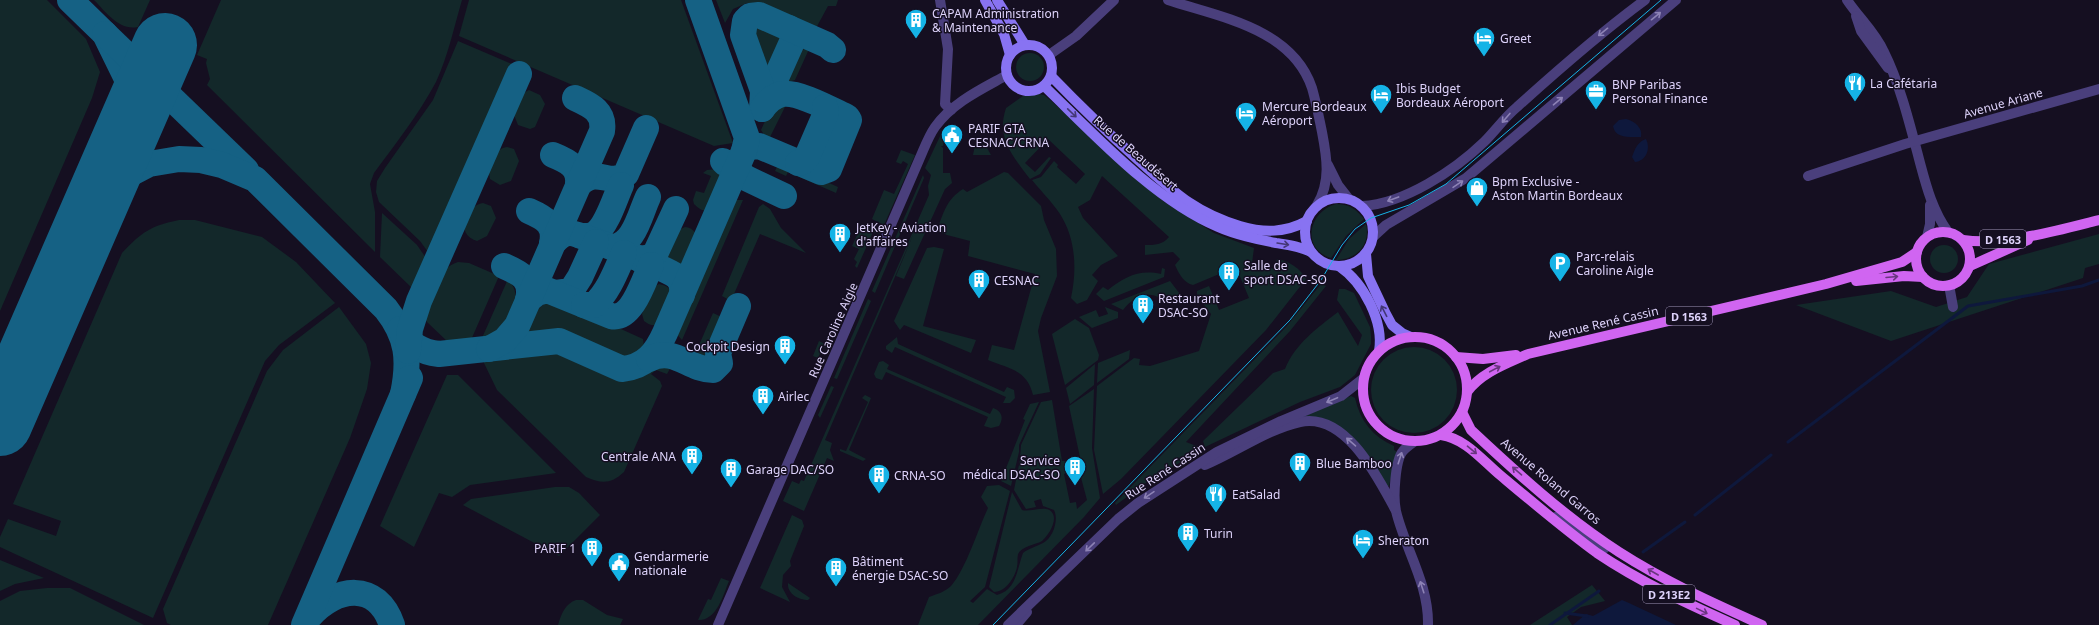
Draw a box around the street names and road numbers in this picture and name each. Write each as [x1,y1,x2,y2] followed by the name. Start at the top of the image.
[1961,83,2045,122] street label: Avenue Ariane
[1090,112,1182,195] street label: Rue de Beaudésert
[1980,230,2026,248] road number: D 1563
[804,279,862,380] street label: Rue Caroline Aigle
[1546,302,1660,344] street label: Avenue René Cassin
[1666,307,1712,325] road number: D 1563
[1497,434,1605,528] street label: Avenue Roland Garros
[1122,439,1208,503] street label: Rue René Cassin
[1643,585,1695,603] road number: D 213E2

